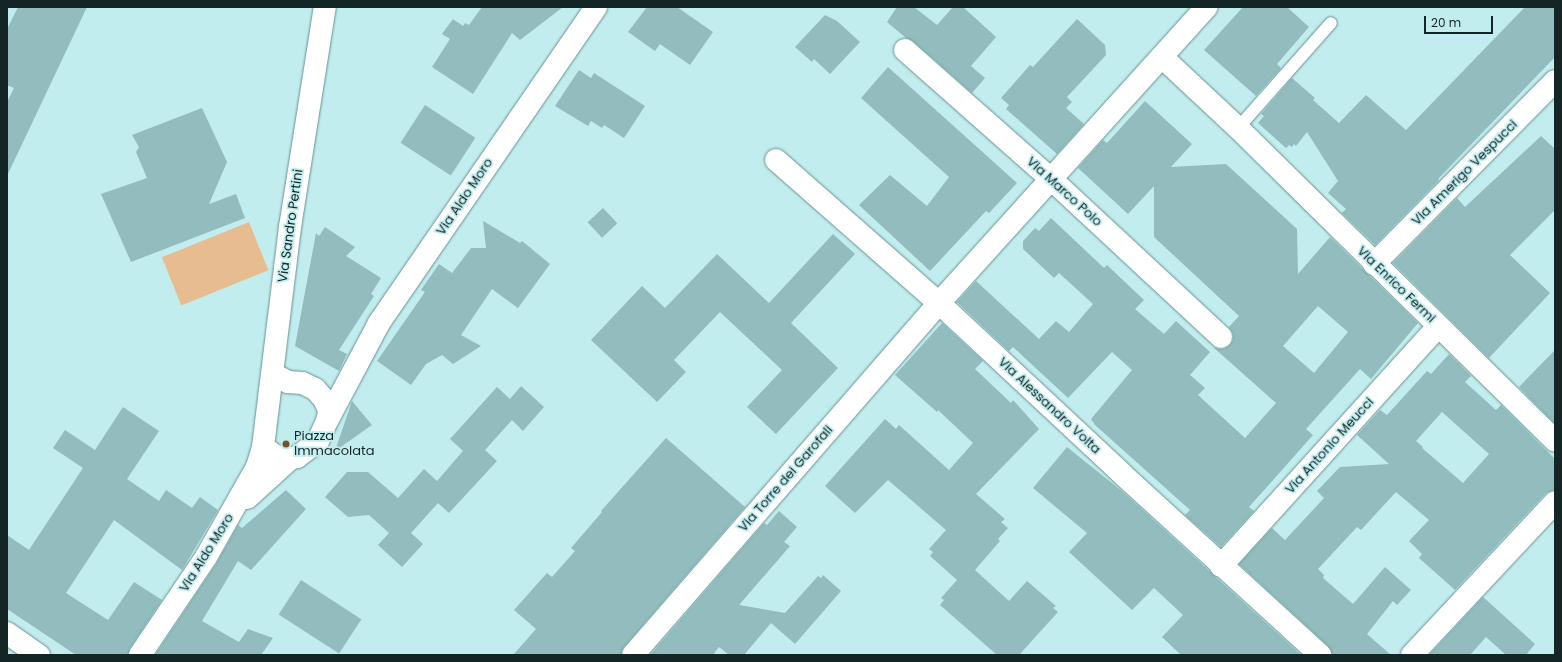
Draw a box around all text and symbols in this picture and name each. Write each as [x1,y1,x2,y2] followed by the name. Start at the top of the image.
[1426,8,1495,34] scale bar
[1431,14,1461,31] text: 20 m
[1409,117,1521,229] street label: Via Amerigo Vespucci
[1023,154,1105,230] street label: Via Marco Polo
[434,156,496,238] street label: Via Aldo Moro
[275,168,307,284] street label: Via Sandro Pertini
[1354,244,1438,326] street label: Via Enrico Fermi
[995,355,1103,457] street label: Via Alessandro Volta
[1283,395,1377,497] street label: Via Antonio Meucci
[736,423,836,535] street label: Via Torre dei Garofali
[294,429,374,460] place label: Piazza Immacolata
[281,439,291,449] marker: Piazza Immacolata
[177,511,237,595] street label: Via Aldo Moro

